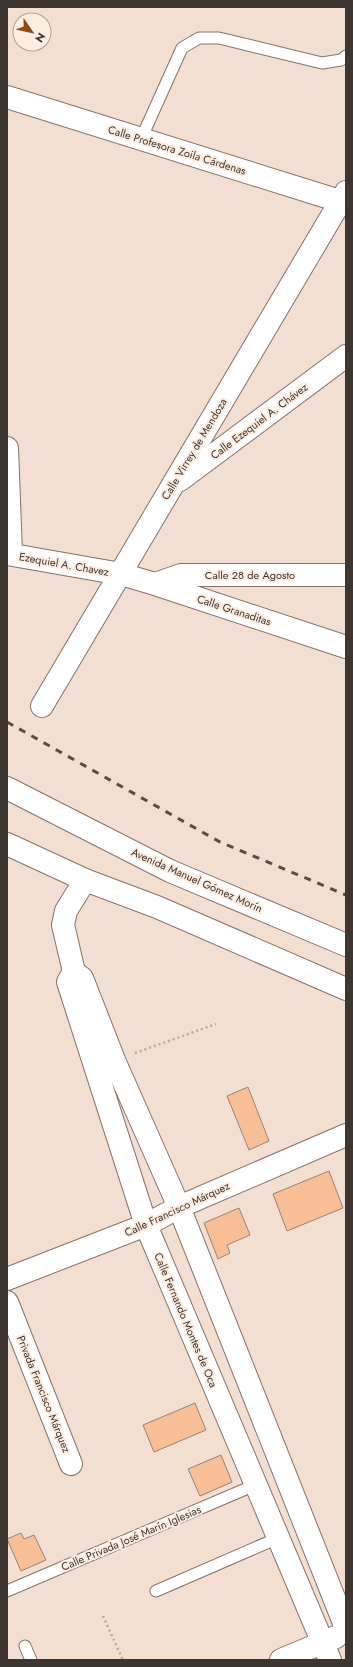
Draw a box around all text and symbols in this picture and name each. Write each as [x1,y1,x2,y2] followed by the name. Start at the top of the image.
[12,12,52,52] north arrow
[31,29,49,46] text: N
[106,121,249,179] street label: Calle Profesora Zoila Cárdenas
[207,379,311,463] street label: Calle Ezequiel A. Chávez
[157,395,231,503] street label: Calle Virrey de Mendoza
[18,548,110,580] street label: Ezequiel A. Chavez
[205,567,295,583] street label: Calle 28 de Agosto
[195,590,274,630] street label: Calle Granaditas
[129,844,265,916] street label: Avenida Manuel Gómez Morín
[122,1178,232,1240] street label: Calle Francisco Márquez
[150,1250,222,1390] street label: Calle Fernando Montes de Oca
[13,1333,75,1455] street label: Privada Francisco Márquez
[59,1501,204,1575] street label: Calle Privada José Marín Iglesias

